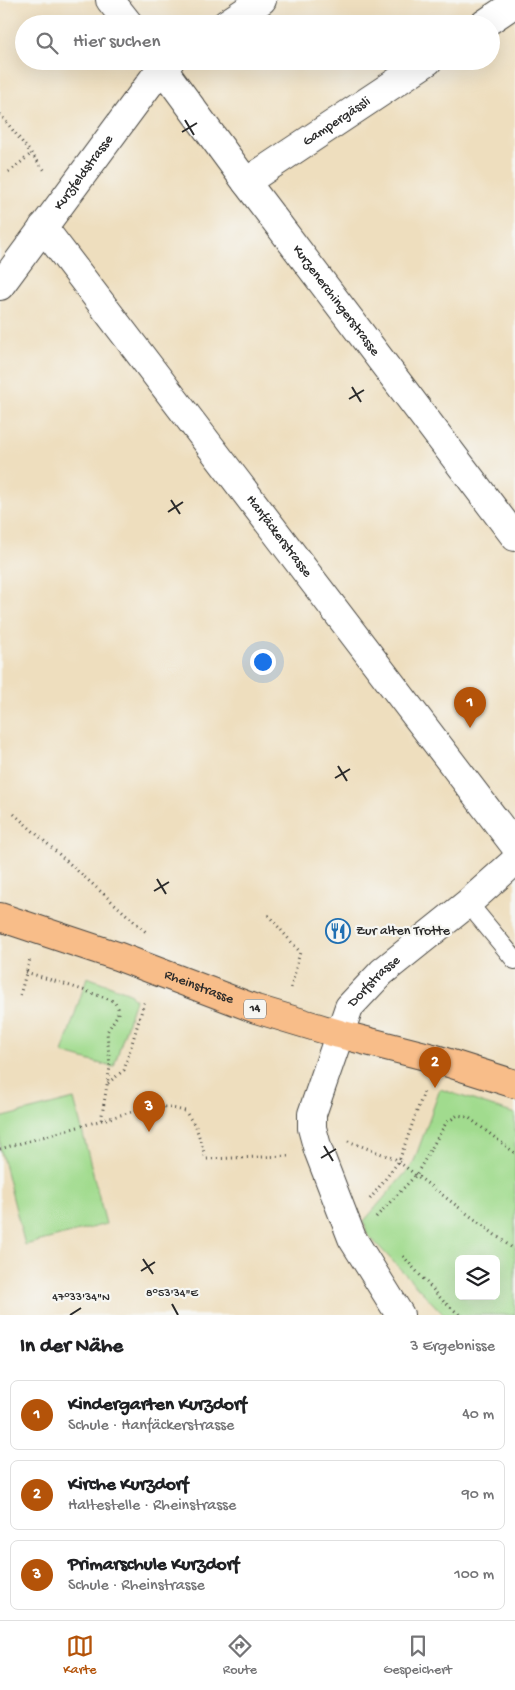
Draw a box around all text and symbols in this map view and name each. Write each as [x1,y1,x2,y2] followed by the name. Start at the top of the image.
[15,15,500,70] search box
[33,29,61,57] icon: search
[73,31,160,54] text: Hier suchen
[300,93,374,150] street label: Gampergässli
[50,131,118,214] street label: Kurzfeldstrasse
[288,242,384,360] street label: Kurzenerchingerstrasse
[242,492,316,581] street label: Hanfäckerstrasse
[250,649,276,675] your location
[454,687,486,728] pin: 1
[325,918,351,944] restaurant icon: Zur alten Trotte
[356,923,451,940] place label: Zur alten Trotte
[344,952,404,1012] street label: Dorfstrasse
[162,966,237,1008] street label: Rheinstrasse
[244,1000,266,1019] road number: 14
[419,1047,451,1088] pin: 2
[133,1091,165,1132] pin: 3
[455,1255,500,1300] map controls
[455,1255,500,1300] button: layers
[146,1287,198,1301] text: 8°53'34"E
[52,1291,110,1305] text: 47°33'34"N
[20,1335,123,1360] text: In der Nähe
[410,1338,495,1357] text: 3 Ergebnisse
[68,1394,246,1417] text: Kindergarten Kurzdorf
[34,1406,40,1425] text: 1
[462,1406,494,1425] text: 40 m
[68,1417,234,1436] text: Schule · Hanfäckerstrasse
[68,1474,188,1497] text: Kirche Kurzdorf
[33,1486,41,1505] text: 2
[462,1486,494,1505] text: 90 m
[68,1497,236,1516] text: Haltestelle · Rheinstrasse
[68,1554,239,1577] text: Primarschule Kurzdorf
[33,1566,41,1585] text: 3
[454,1566,494,1585] text: 100 m
[68,1577,205,1596] text: Schule · Rheinstrasse
[63,1632,97,1679] tab: Karte
[223,1632,257,1679] tab: Route
[383,1632,452,1679] tab: Gespeichert

